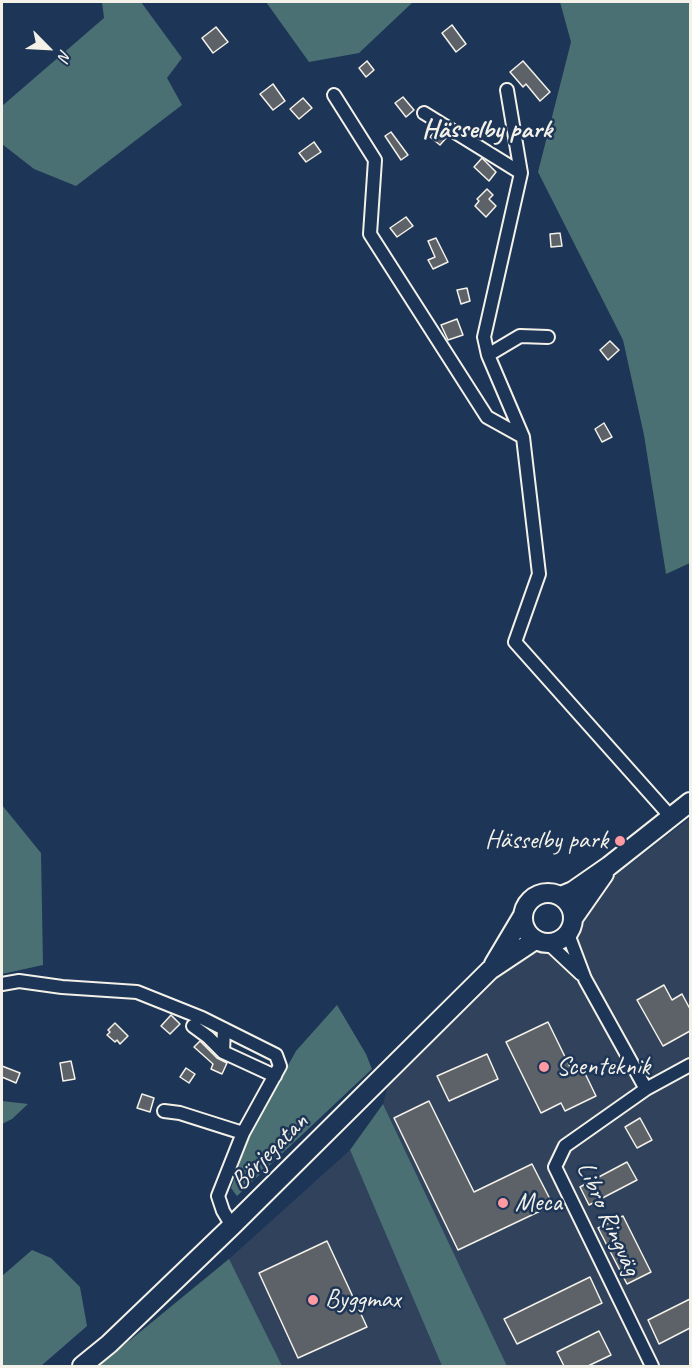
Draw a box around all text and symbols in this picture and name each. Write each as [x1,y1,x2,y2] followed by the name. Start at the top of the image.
[18,18,78,78] north arrow
[53,47,76,64] text: N
[422,114,552,146] district label: Hässelby park
[485,825,608,857] place label: Hässelby park
[613,834,627,848] marker: Hässelby park
[556,1051,650,1083] place label: Scenteknik
[537,1060,551,1074] marker: Scenteknik
[225,1107,315,1197] street label: Börjegatan
[569,1157,647,1281] street label: Libro Ringväg
[515,1187,562,1219] place label: Meca
[496,1196,510,1210] marker: Meca
[325,1284,401,1316] place label: Byggmax
[306,1293,320,1307] marker: Byggmax

